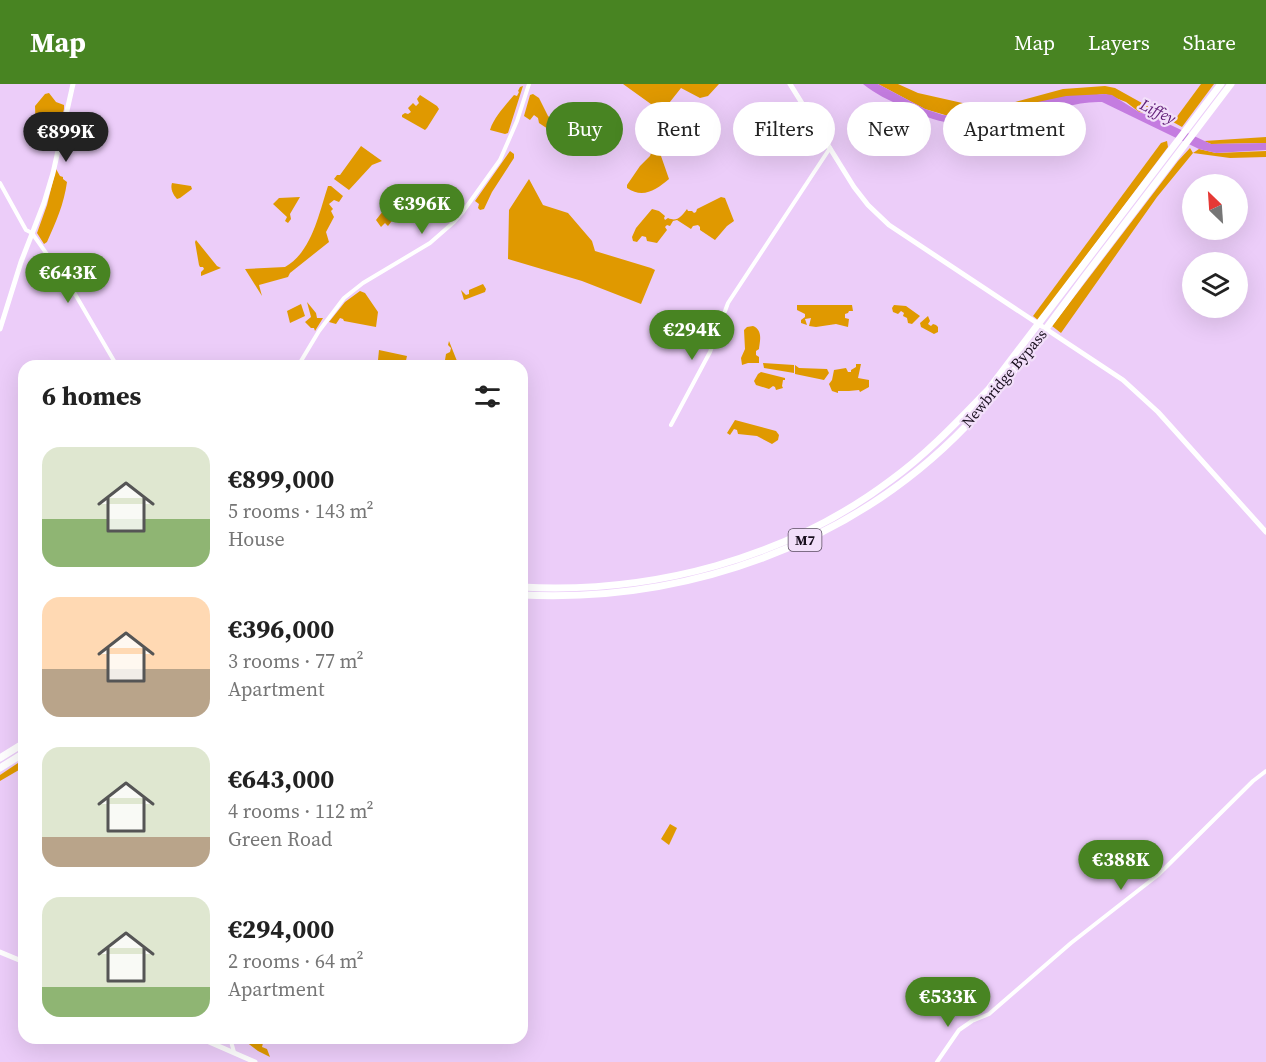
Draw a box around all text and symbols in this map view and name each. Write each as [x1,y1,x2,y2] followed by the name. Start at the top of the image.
[30,23,86,61] text: Map
[1014,28,1055,57] text: Map
[1088,28,1150,57] text: Layers
[1183,28,1236,57] text: Share
[1136,93,1180,129] water label: Liffey
[546,102,623,156] chip: Buy
[635,102,721,156] chip: Rent
[733,102,835,156] chip: Filters
[847,102,931,156] chip: New
[943,102,1086,156] chip: Apartment
[24,112,108,163] pin: €899K
[37,117,95,145] text: €899K
[1182,174,1248,240] north arrow
[1182,174,1248,318] map controls
[380,184,464,235] pin: €396K
[393,189,451,217] text: €396K
[1182,252,1248,318] button: layers
[26,253,110,304] pin: €643K
[39,258,97,286] text: €643K
[650,310,734,361] pin: €294K
[663,315,721,343] text: €294K
[957,324,1051,432] street label: Newbridge Bypass
[42,378,141,414] text: 6 homes
[471,380,504,413] icon: filters
[228,461,334,497] text: €899,000
[90,471,162,543] icon: home
[228,497,374,525] text: 5 rooms · 143 m²
[228,525,285,553] text: House
[788,529,822,551] road number: M7
[228,611,334,647] text: €396,000
[90,621,162,693] icon: home
[228,647,364,675] text: 3 rooms · 77 m²
[228,675,325,703] text: Apartment
[228,761,334,797] text: €643,000
[90,771,162,843] icon: home
[228,797,374,825] text: 4 rooms · 112 m²
[228,825,332,853] text: Green Road
[1079,840,1163,891] pin: €388K
[1092,845,1150,873] text: €388K
[228,911,334,947] text: €294,000
[90,921,162,993] icon: home
[228,947,364,975] text: 2 rooms · 64 m²
[228,975,325,1003] text: Apartment
[906,977,990,1028] pin: €533K
[919,982,977,1010] text: €533K

